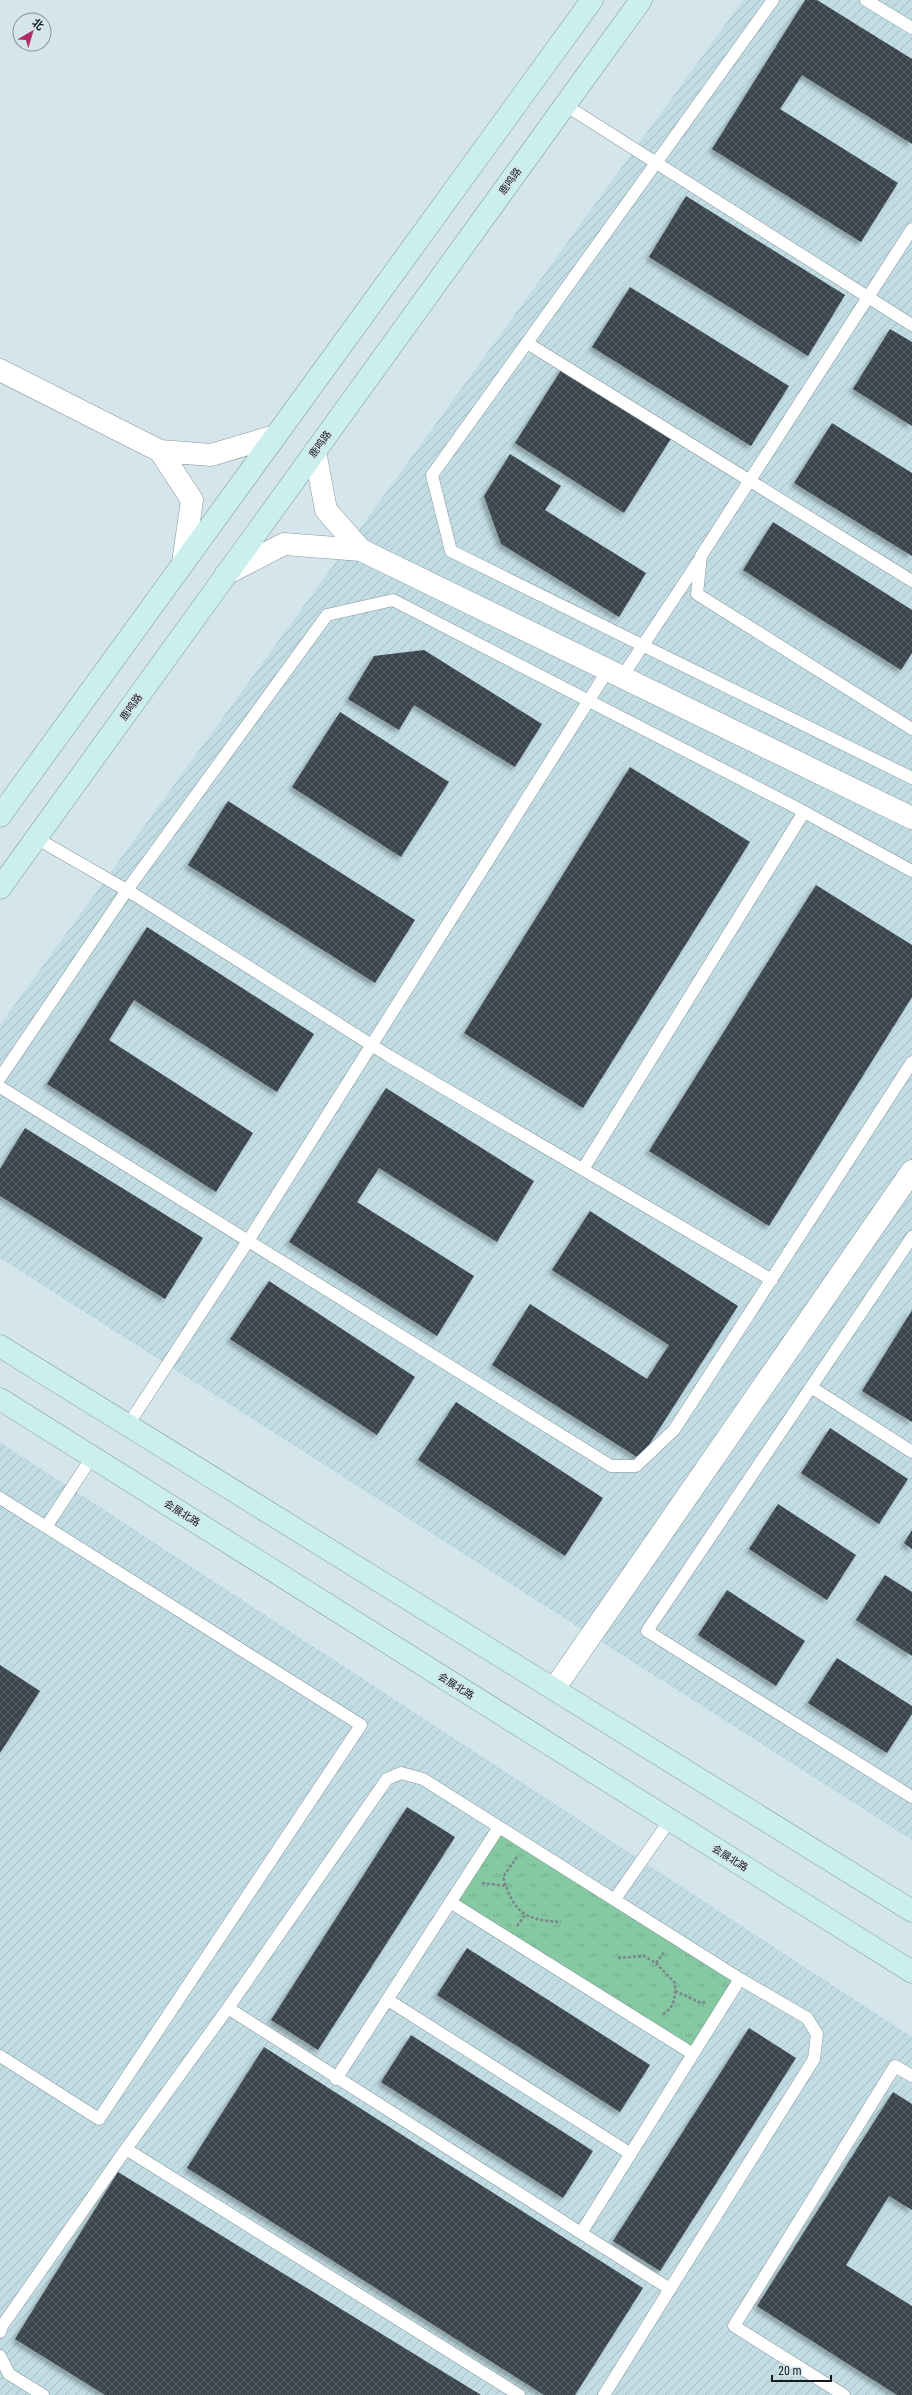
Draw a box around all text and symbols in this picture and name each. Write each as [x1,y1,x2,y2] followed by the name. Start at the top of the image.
[12,12,52,52] north arrow
[30,16,46,33] text: 北
[497,166,523,196] street label: 鹿鸣路
[307,429,333,459] street label: 鹿鸣路
[118,692,144,722] street label: 鹿鸣路
[162,1498,202,1528] street label: 会展北路
[436,1671,476,1701] street label: 会展北路
[710,1843,750,1873] street label: 会展北路
[772,2357,831,2383] scale bar
[778,2364,802,2378] text: 20 m

